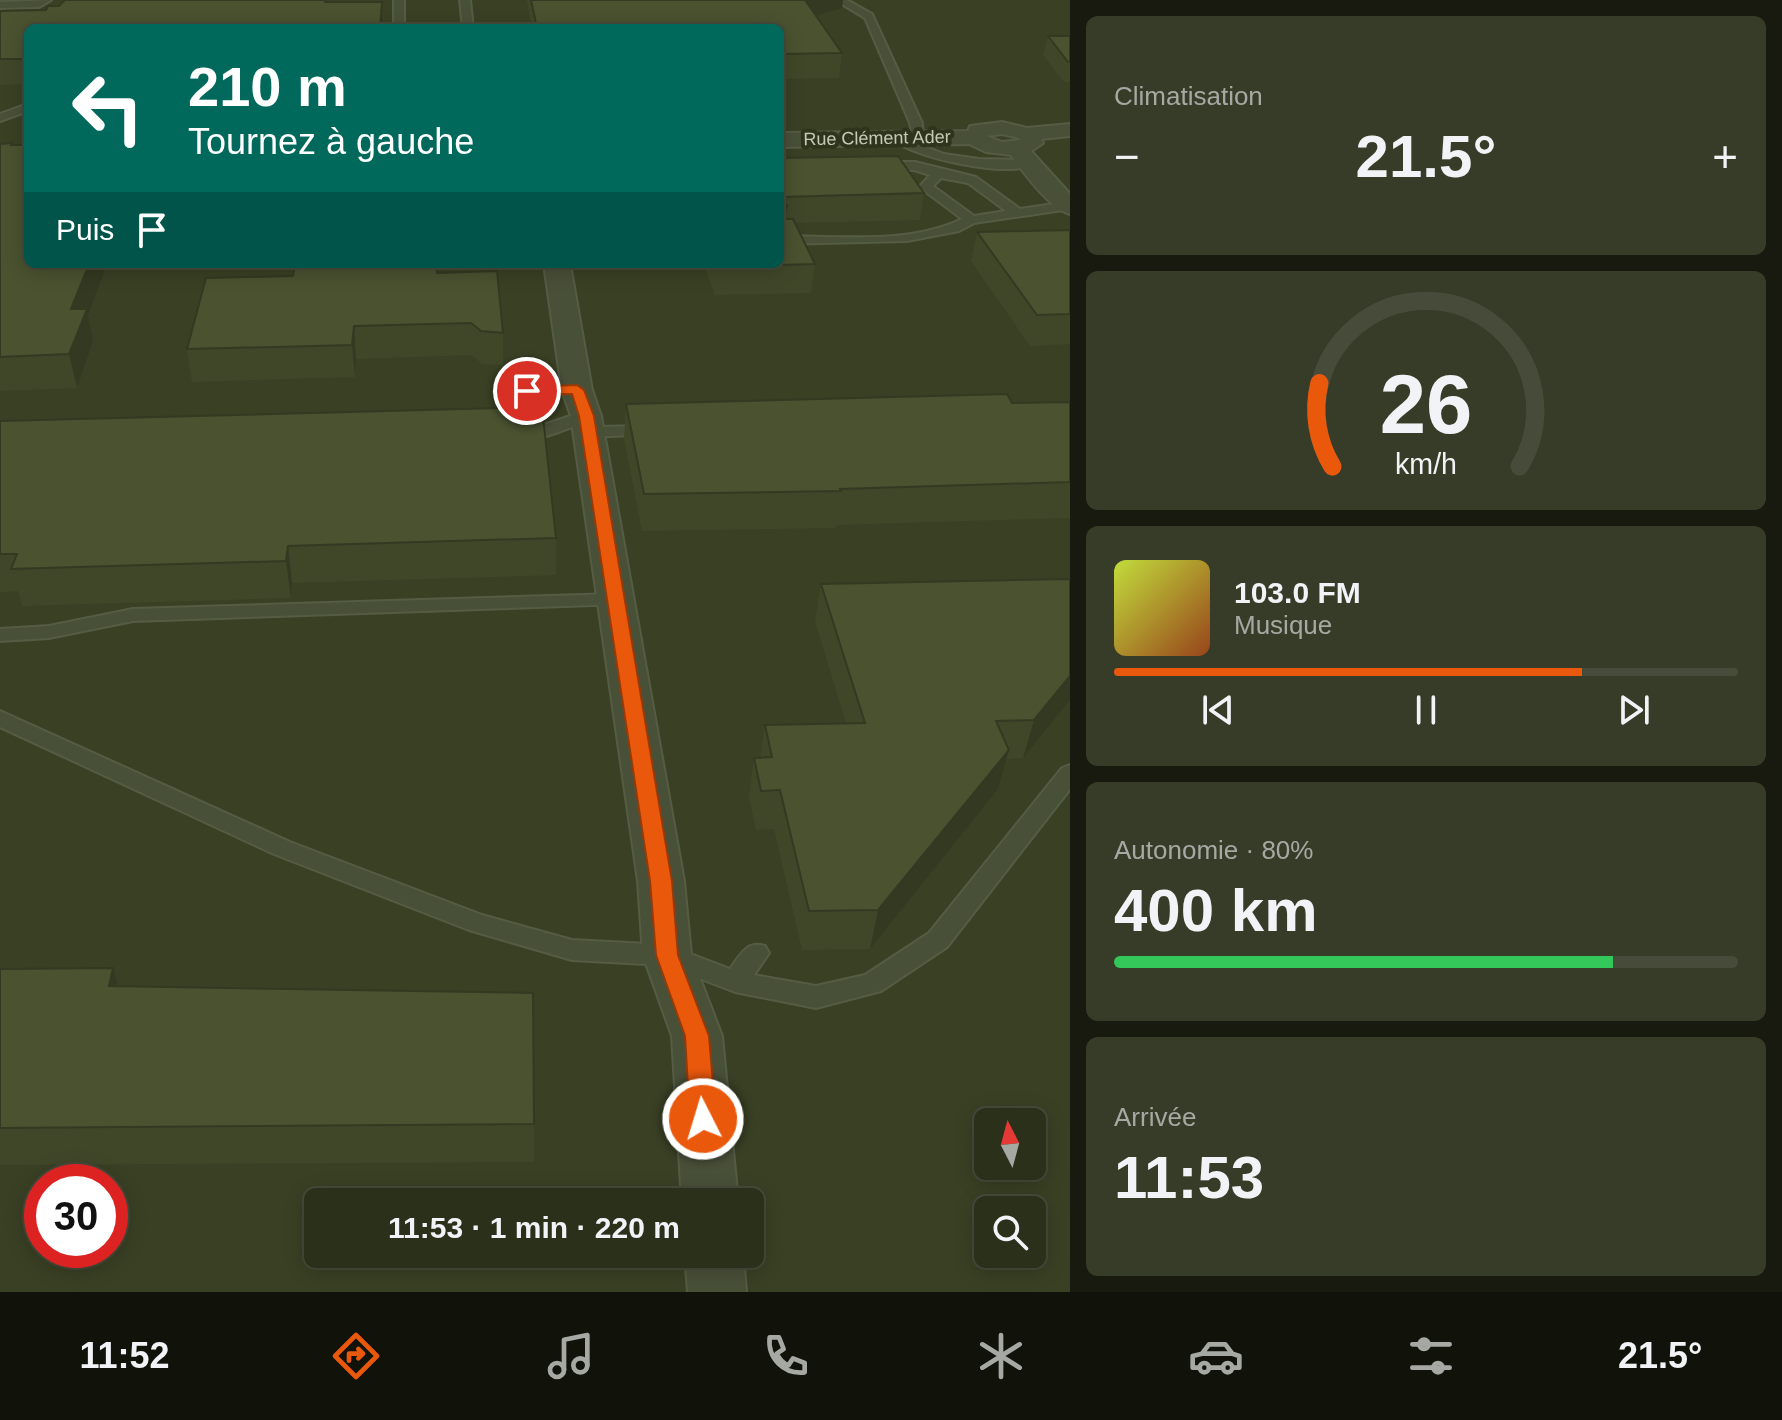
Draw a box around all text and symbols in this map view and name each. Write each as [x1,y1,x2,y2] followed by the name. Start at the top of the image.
[188,55,347,118] text: 210 m
[56,56,160,160] icon: left
[1114,81,1263,111] text: Climatisation
[188,121,474,162] text: Tournez à gauche
[1356,123,1496,190] text: 21.5°
[803,127,951,149] street label: Rue Clément Ader
[1114,132,1140,181] text: −
[1712,132,1738,181] text: +
[130,208,174,252] icon: arrive
[56,213,114,246] text: Puis
[493,357,561,425] pin
[1380,357,1472,450] text: 26
[505,369,549,413] icon: arrive
[1395,448,1457,480] text: km/h
[1234,576,1361,609] text: 103.0 FM
[1234,610,1332,640] text: Musique
[1196,688,1240,732] icon: previous
[1404,688,1448,732] icon: pause
[1612,688,1656,732] icon: next
[1114,835,1313,865] text: Autonomie · 80%
[1114,877,1318,944] text: 400 km
[661,1077,745,1161] position arrow
[1114,1102,1196,1132] text: Arrivée
[974,1108,1046,1180] north arrow
[974,1108,1046,1268] map controls
[1114,1144,1264,1211] text: 11:53
[24,1164,128,1268] speed limit sign: 30
[974,1196,1046,1268] button: search
[388,1211,680,1244] text: 11:53 · 1 min · 220 m
[328,1328,384,1384] icon: directions
[543,1328,599,1384] icon: music
[758,1328,814,1384] icon: phone
[973,1328,1029,1384] icon: climate
[1188,1328,1244,1384] icon: car
[1403,1328,1459,1384] icon: filters
[79,1335,170,1376] text: 11:52
[1618,1335,1702,1376] text: 21.5°

